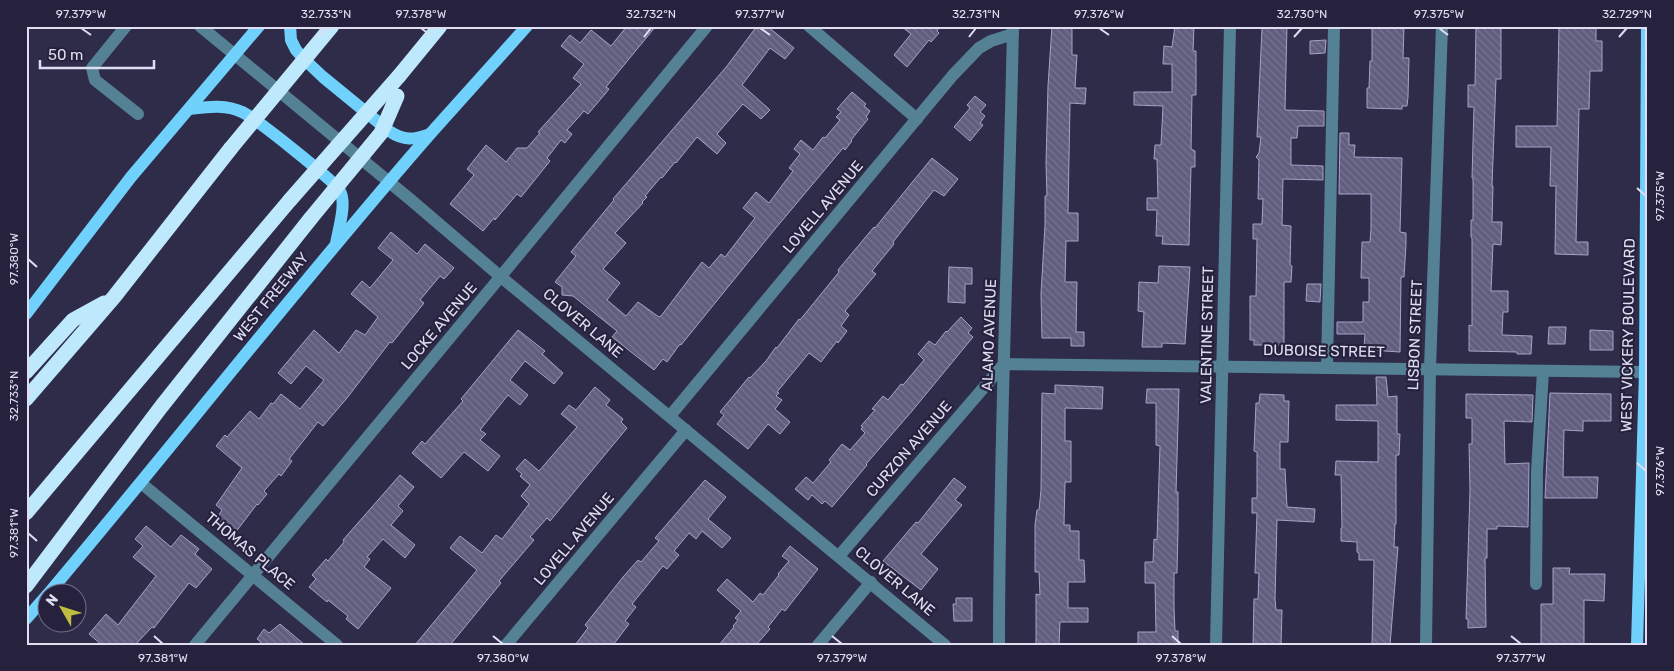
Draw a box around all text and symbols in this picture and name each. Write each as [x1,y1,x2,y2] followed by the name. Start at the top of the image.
[56,7,107,21] text: 97.379°W
[301,7,351,21] text: 32.733°N
[396,7,447,21] text: 97.378°W
[626,7,676,21] text: 32.732°N
[735,7,785,21] text: 97.377°W
[952,7,1000,21] text: 32.731°N
[1074,7,1124,21] text: 97.376°W
[1277,7,1327,21] text: 32.730°N
[1414,7,1465,21] text: 97.375°W
[1602,7,1652,21] text: 32.729°N
[40,38,154,70] scale bar
[48,46,83,64] text: 50 m
[779,157,867,257] street label: LOVELL AVENUE
[1653,170,1667,221] text: 97.375°W
[7,232,21,285] text: 97.380°W
[1617,238,1639,432] street label: WEST VICKERY BOULEVARD
[230,249,313,345] street label: WEST FREEWAY
[1197,266,1217,404] street label: VALENTINE STREET
[397,279,481,373] street label: LOCKE AVENUE
[978,279,1000,391] street label: ALAMO AVENUE
[1404,279,1426,391] street label: LISBON STREET
[539,284,627,362] street label: CLOVER LANE
[1263,341,1385,361] street label: DUBOISE STREET
[7,371,21,421] text: 32.733°N
[862,397,956,501] street label: CURZON AVENUE
[1653,446,1667,496] text: 97.376°W
[530,489,618,589] street label: LOVELL AVENUE
[7,508,21,558] text: 97.381°W
[202,508,298,594] street label: THOMAS PLACE
[851,542,939,620] street label: CLOVER LANE
[38,584,88,634] north arrow
[43,591,62,609] text: N
[138,651,188,665] text: 97.381°W
[477,651,530,665] text: 97.380°W
[817,651,868,665] text: 97.379°W
[1156,651,1207,665] text: 97.378°W
[1496,651,1546,665] text: 97.377°W

